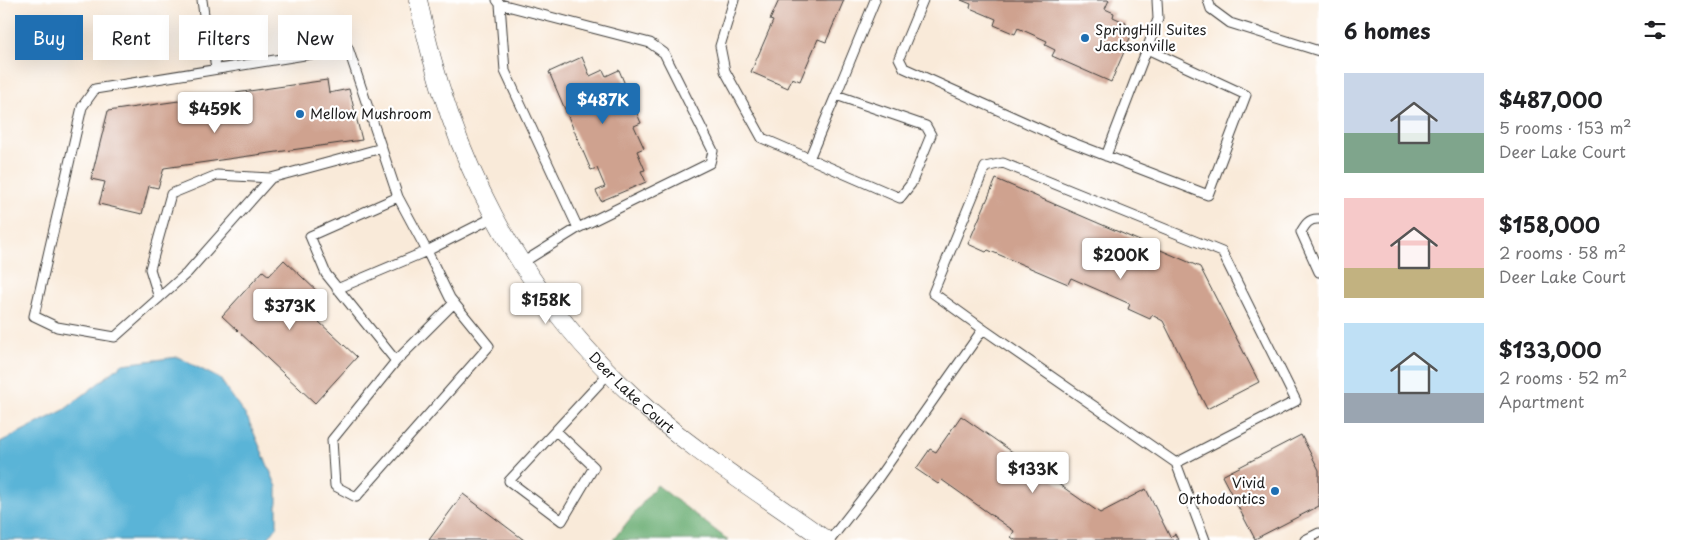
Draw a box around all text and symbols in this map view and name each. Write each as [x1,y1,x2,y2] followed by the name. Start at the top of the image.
[1344,14,1430,46] text: 6 homes
[15,15,83,60] chip: Buy
[93,15,169,60] chip: Rent
[179,15,268,60] chip: Filters
[278,15,352,60] chip: New
[1641,16,1669,44] icon: filters
[1095,19,1206,56] place label: SpringHill Suites Jacksonville
[1079,32,1091,44] marker: SpringHill Suites Jacksonville
[568,82,638,125] pin: $487K
[1499,83,1603,115] text: $487,000
[577,87,629,111] text: $487K
[180,92,250,134] pin: $459K
[1384,93,1444,153] icon: home
[189,96,241,120] text: $459K
[310,103,432,124] place label: Mellow Mushroom
[294,108,306,120] marker: Mellow Mushroom
[1499,115,1632,139] text: 5 rooms · 153 m²
[1499,139,1626,163] text: Deer Lake Court
[1499,208,1600,240] text: $158,000
[1384,218,1444,278] icon: home
[1086,238,1156,280] pin: $200K
[1499,240,1626,264] text: 2 rooms · 58 m²
[1093,242,1149,266] text: $200K
[1499,264,1626,288] text: Deer Lake Court
[511,282,581,325] pin: $158K
[521,287,571,311] text: $158K
[255,288,325,331] pin: $373K
[264,293,316,317] text: $373K
[1499,333,1602,365] text: $133,000
[1384,343,1444,403] icon: home
[584,347,680,438] street label: Deer Lake Court
[1499,365,1627,389] text: 2 rooms · 52 m²
[1499,389,1584,413] text: Apartment
[998,452,1068,494] pin: $133K
[1008,456,1058,480] text: $133K
[1178,472,1265,509] place label: Vivid Orthodontics
[1269,485,1281,497] marker: Vivid Orthodontics

